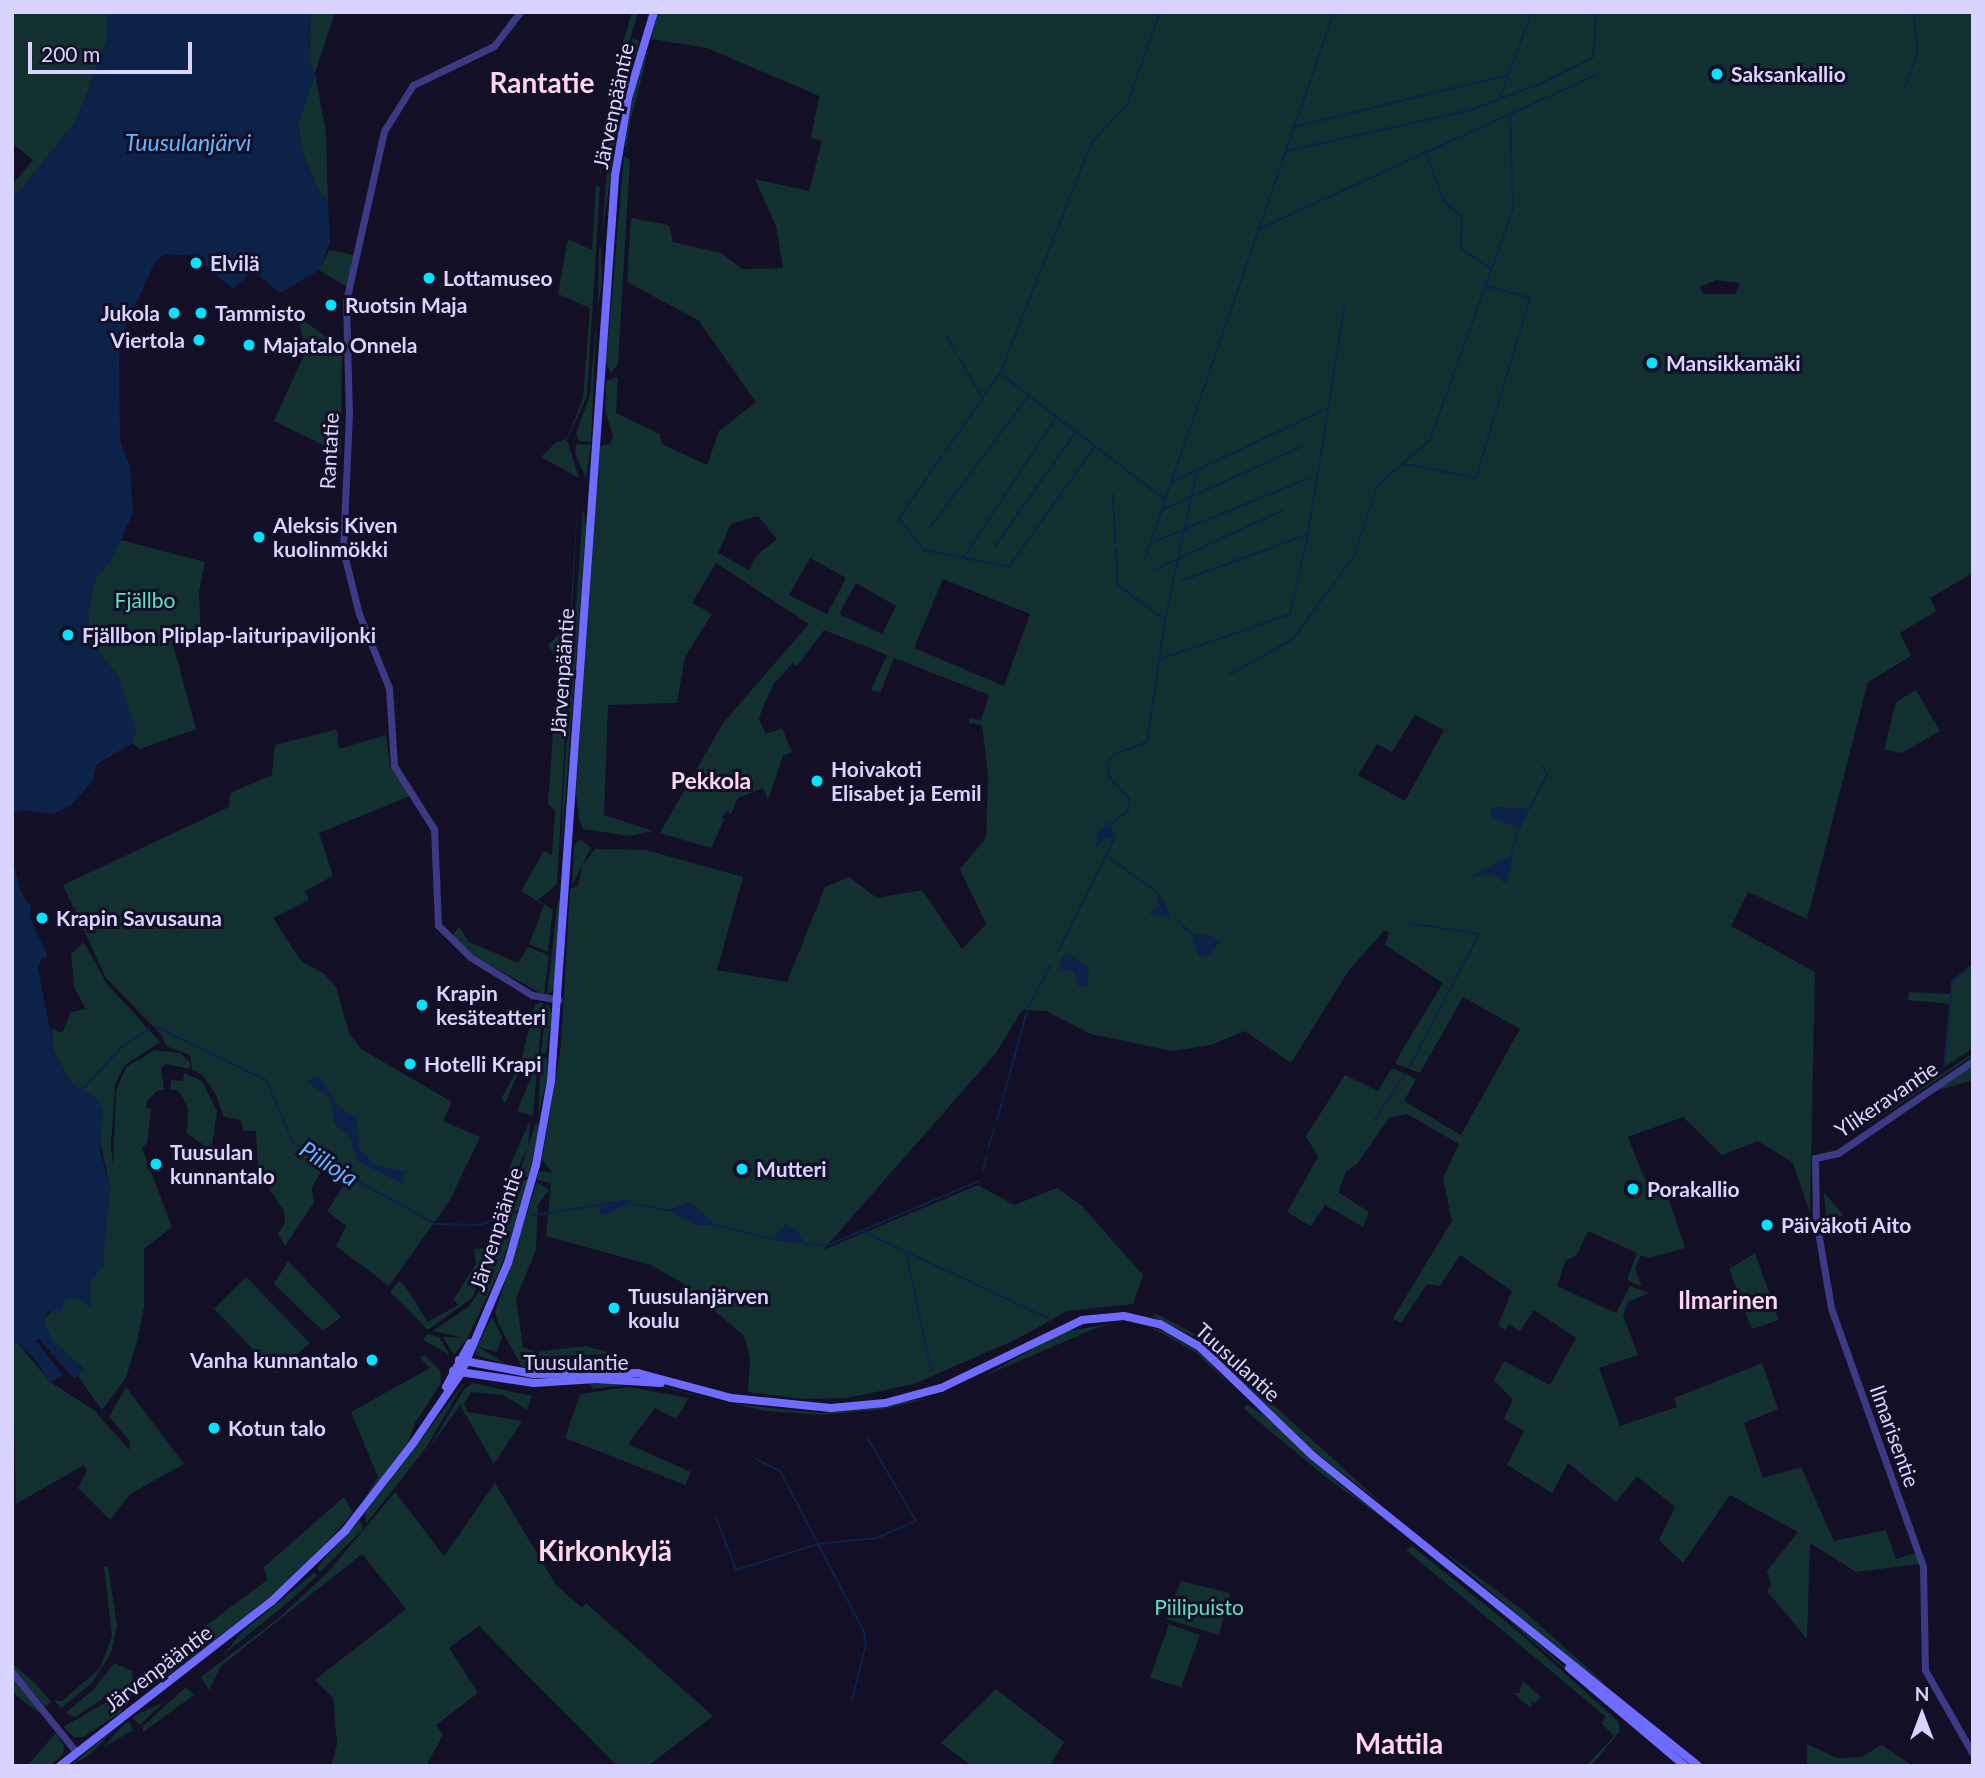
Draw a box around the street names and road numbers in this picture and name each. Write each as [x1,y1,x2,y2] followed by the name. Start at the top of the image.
[587,41,639,171] street label: Järvenpääntie
[314,412,344,490] street label: Rantatie
[545,607,579,737] street label: Järvenpääntie
[1830,1055,1942,1143] street label: Ylikeravantie
[464,1164,528,1294] street label: Järvenpääntie
[1190,1317,1286,1407] street label: Tuusulantie
[523,1349,629,1375] street label: Tuusulantie
[1865,1381,1925,1491] street label: Ilmarisentie
[99,1619,217,1717] street label: Järvenpääntie

